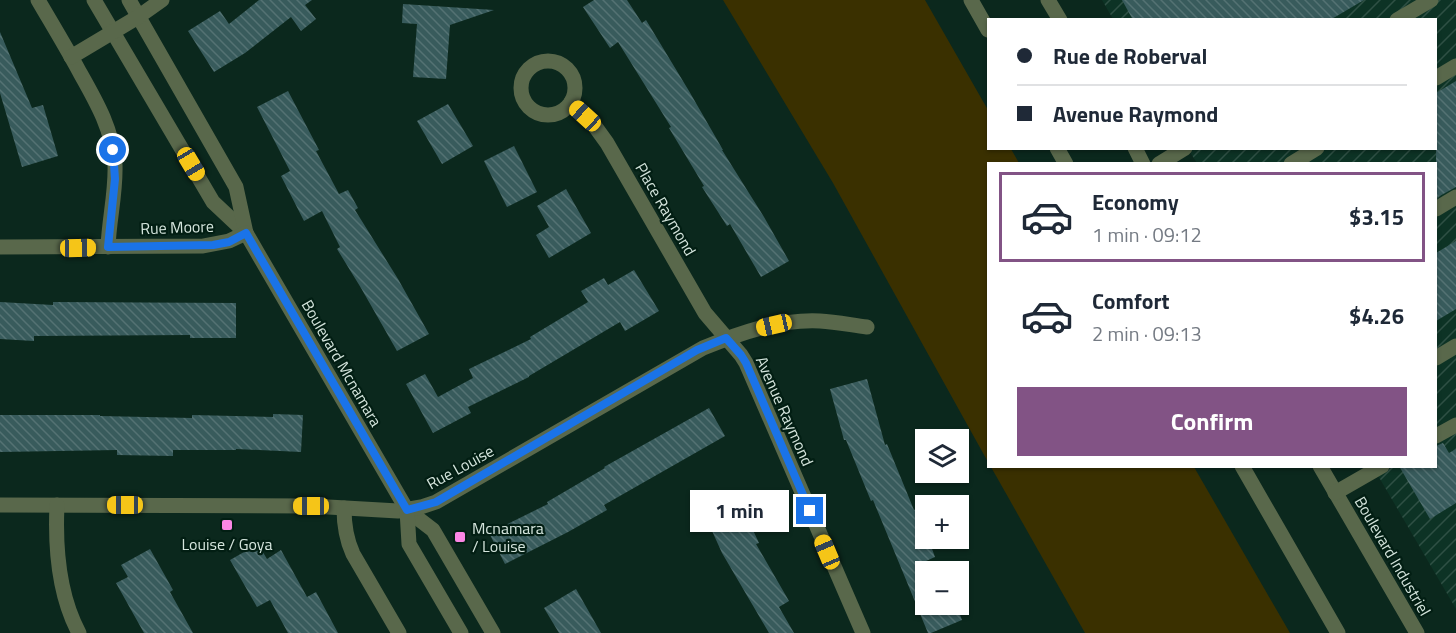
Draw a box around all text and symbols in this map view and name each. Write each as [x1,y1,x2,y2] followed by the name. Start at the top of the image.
[1053,39,1208,73] text: Rue de Roberval
[566,97,604,135] car
[1053,97,1218,131] text: Avenue Raymond
[99,136,126,163] route start
[174,144,208,184] car
[630,158,702,260] street label: Place Raymond
[1092,185,1179,219] text: Economy
[1020,190,1074,244] icon: car
[1349,200,1404,234] text: $3.15
[140,214,214,240] street label: Rue Moore
[1092,219,1202,250] text: 1 min · 09:12
[60,239,96,257] car
[1092,284,1170,318] text: Comfort
[1020,289,1074,343] icon: car
[296,295,388,431] street label: Boulevard Mcnamara
[1349,299,1404,333] text: $4.26
[754,312,794,338] car
[1092,318,1202,349] text: 2 min · 09:13
[750,352,820,470] street label: Avenue Raymond
[1017,387,1407,456] button: Confirm
[915,429,969,615] map controls
[915,429,969,483] button: layers
[422,439,498,495] street label: Rue Louise
[690,490,789,532] callout: 1 min
[1349,492,1437,620] street label: Boulevard Industriel
[715,495,764,526] text: 1 min
[915,495,969,549] button: +
[107,496,143,514] car
[293,497,329,515] car
[796,497,823,524] route end
[472,516,544,558] place label: Mcnamara / Louise
[220,518,234,532] marker: Louise / Goya
[453,530,467,544] marker: Mcnamara / Louise
[182,532,272,556] place label: Louise / Goya
[812,532,842,572] car
[915,561,969,615] button: −

